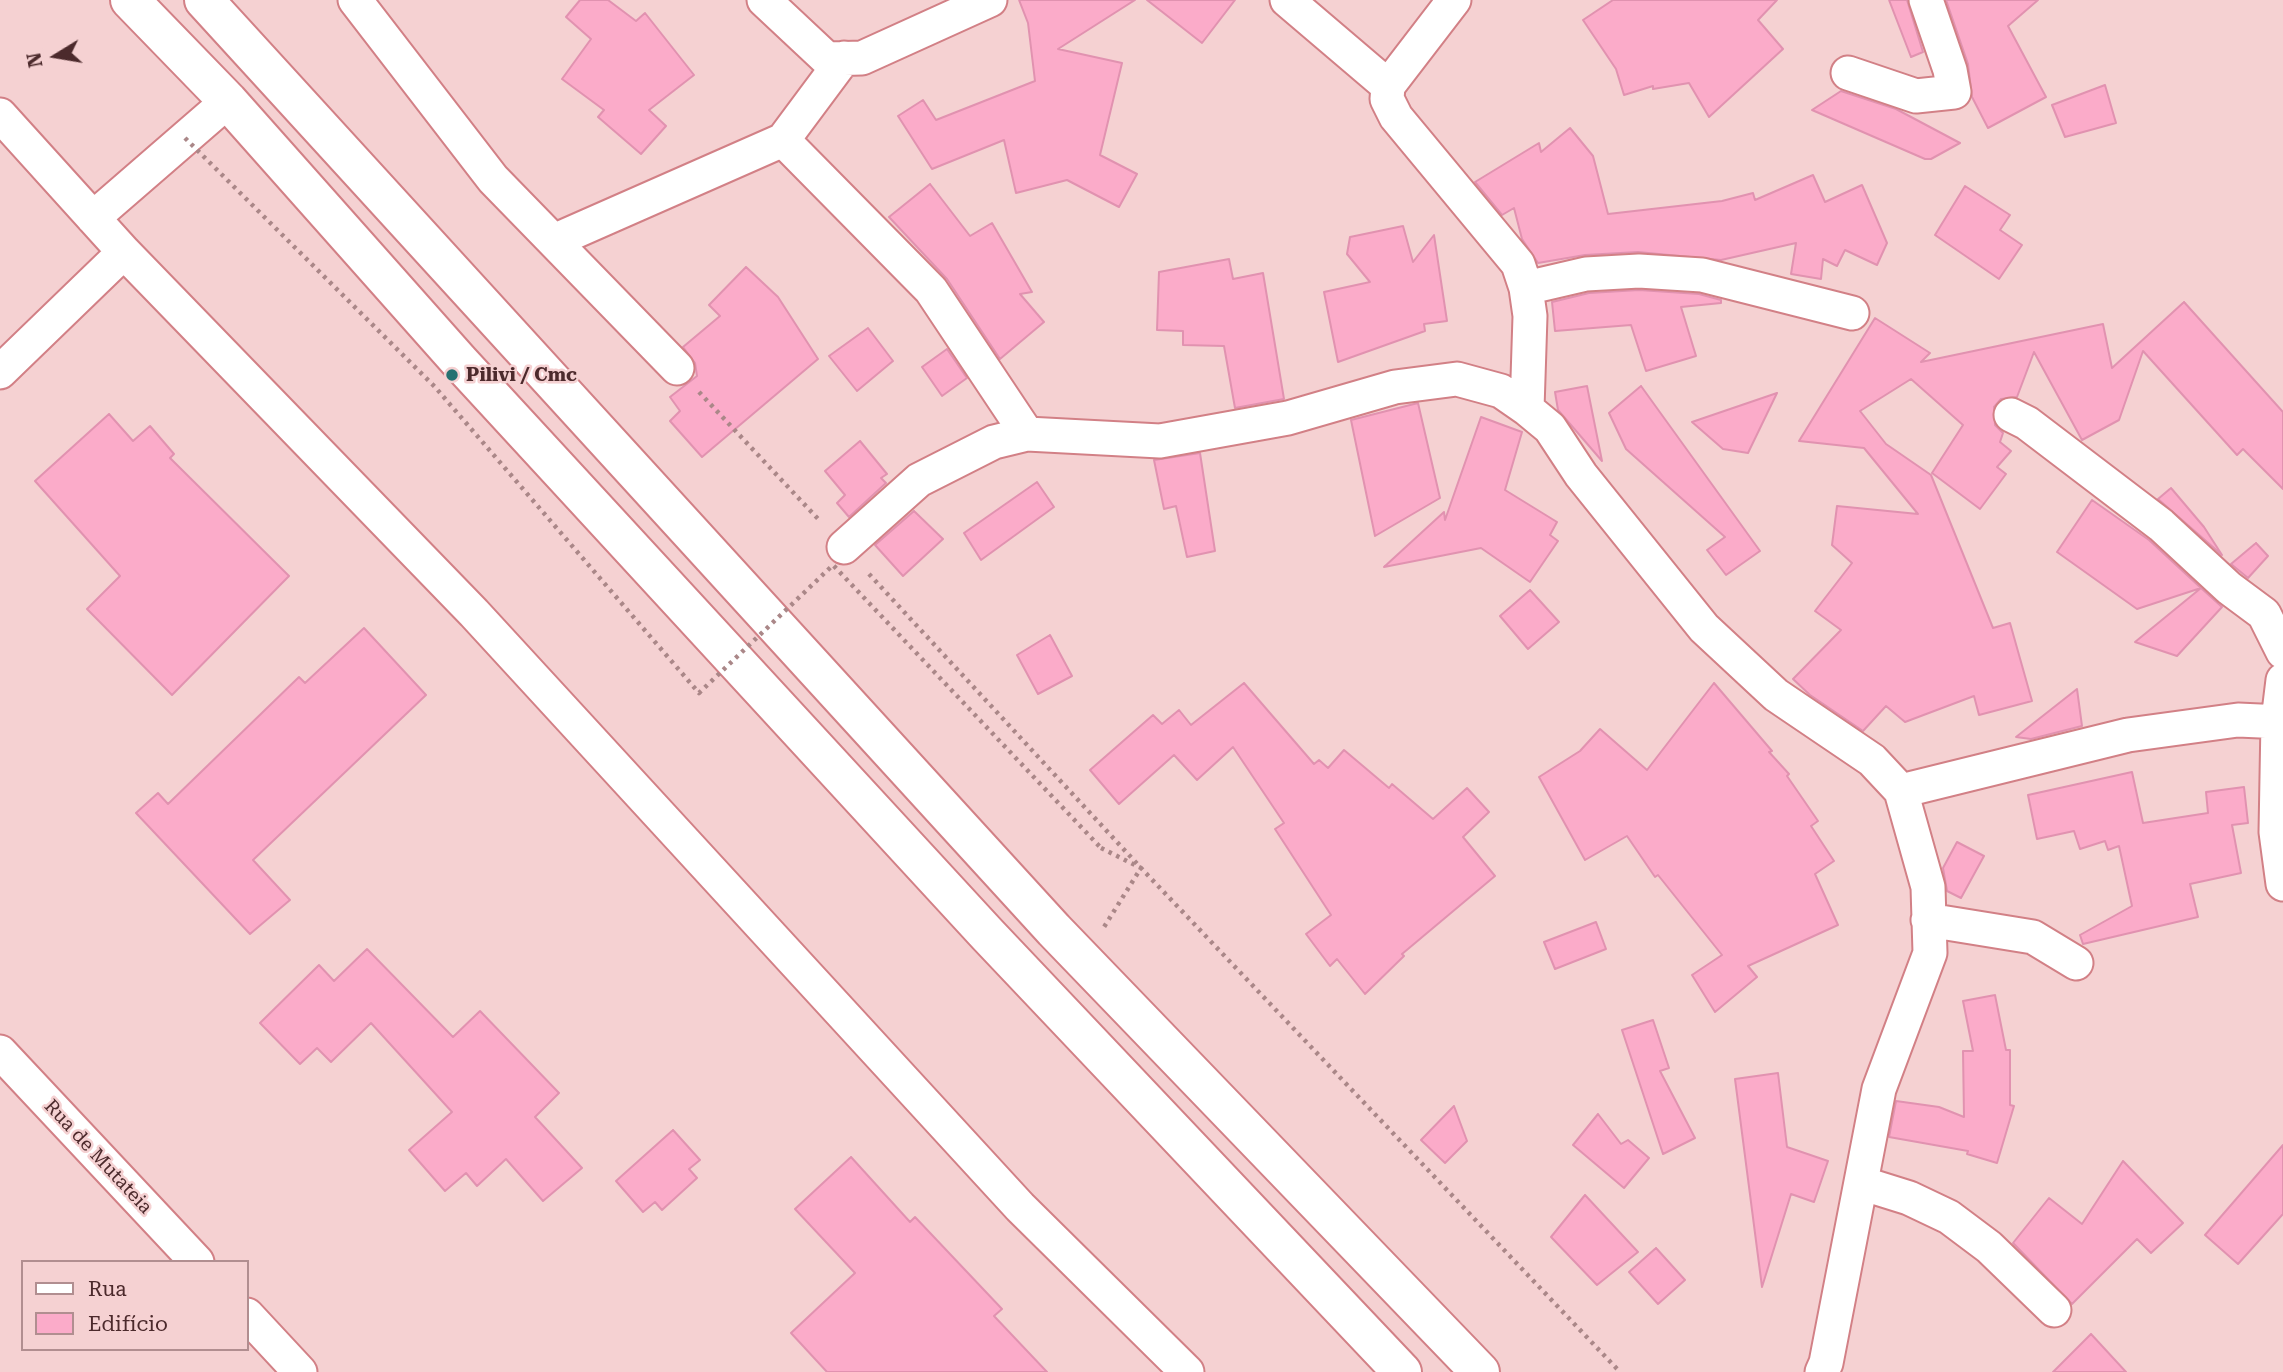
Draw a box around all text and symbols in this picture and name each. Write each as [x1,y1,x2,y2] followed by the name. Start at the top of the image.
[21,21,91,91] north arrow
[22,51,48,69] text: N
[466,364,577,386] place label: Pilivi / Cmc
[444,367,460,383] marker: Pilivi / Cmc
[39,1095,157,1219] street label: Rua de Mutateia
[21,1260,248,1351] legend
[88,1277,127,1301] text: Rua
[88,1312,168,1336] text: Edifício

